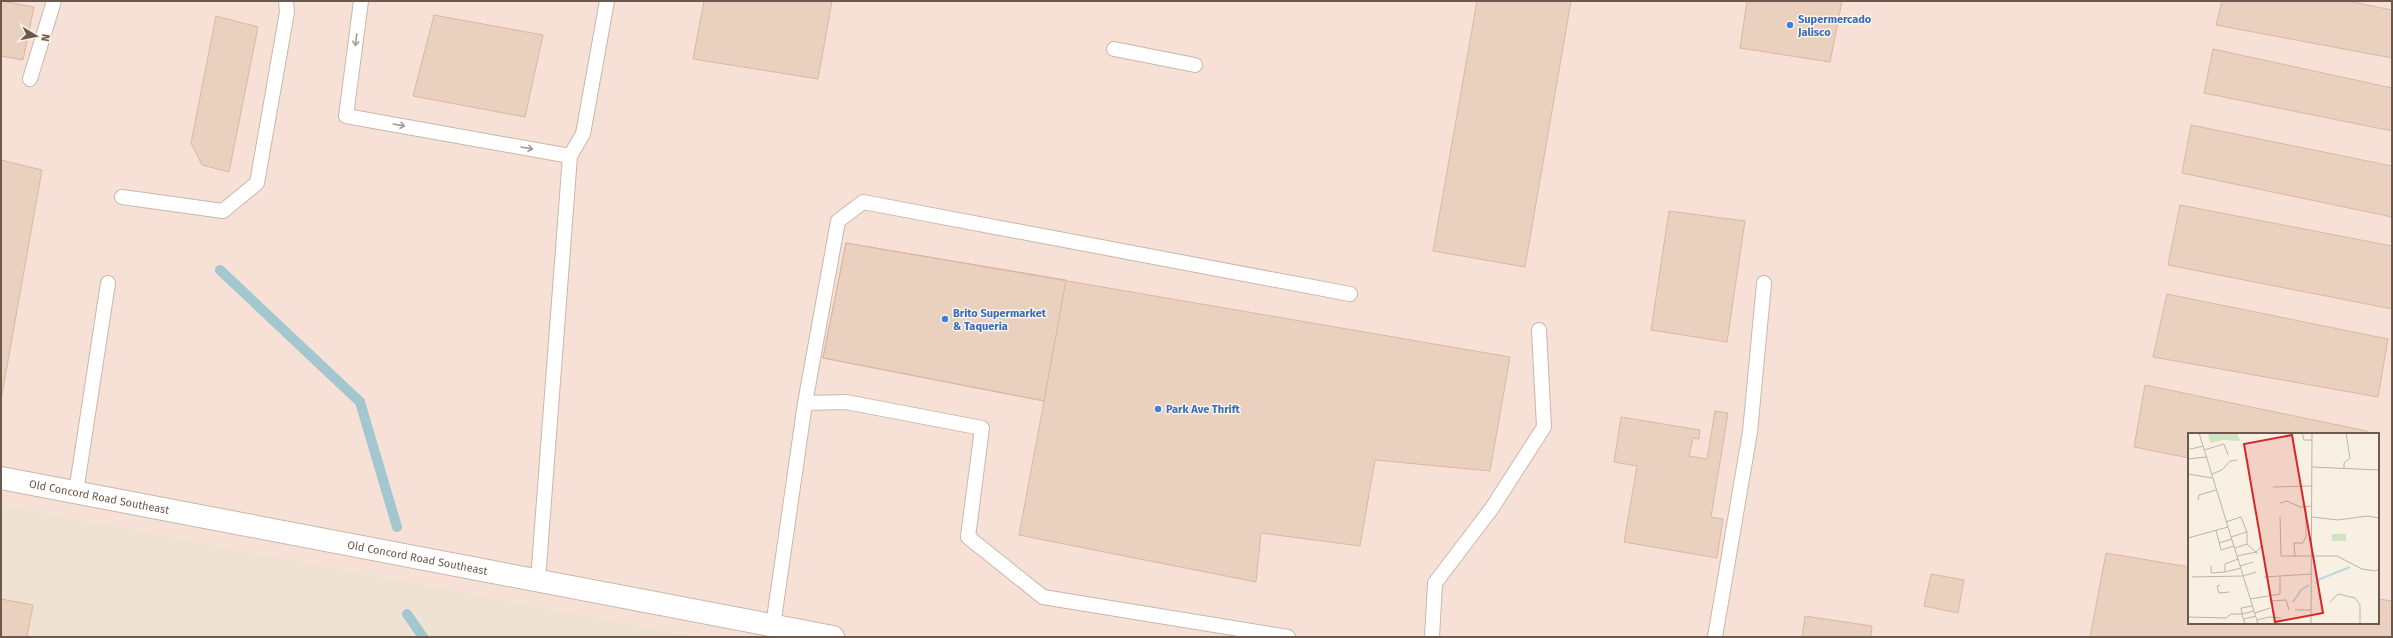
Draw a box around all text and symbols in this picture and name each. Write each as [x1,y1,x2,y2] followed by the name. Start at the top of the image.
[1797,13,1872,39] place label: Supermercado Jalisco
[16,16,56,56] north arrow
[1785,20,1795,30] marker: Supermercado Jalisco
[38,33,52,42] text: N
[352,33,360,46] one-way arrow
[392,121,405,129] one-way arrow
[520,144,533,152] one-way arrow
[953,307,1047,333] place label: Brito Supermarket & Taqueria
[940,314,950,324] marker: Brito Supermarket & Taqueria
[1166,403,1241,416] place label: Park Ave Thrift
[1153,404,1163,414] marker: Park Ave Thrift
[2188,433,2379,624] inset map
[28,477,170,517] street label: Old Concord Road Southeast
[346,538,489,577] street label: Old Concord Road Southeast

